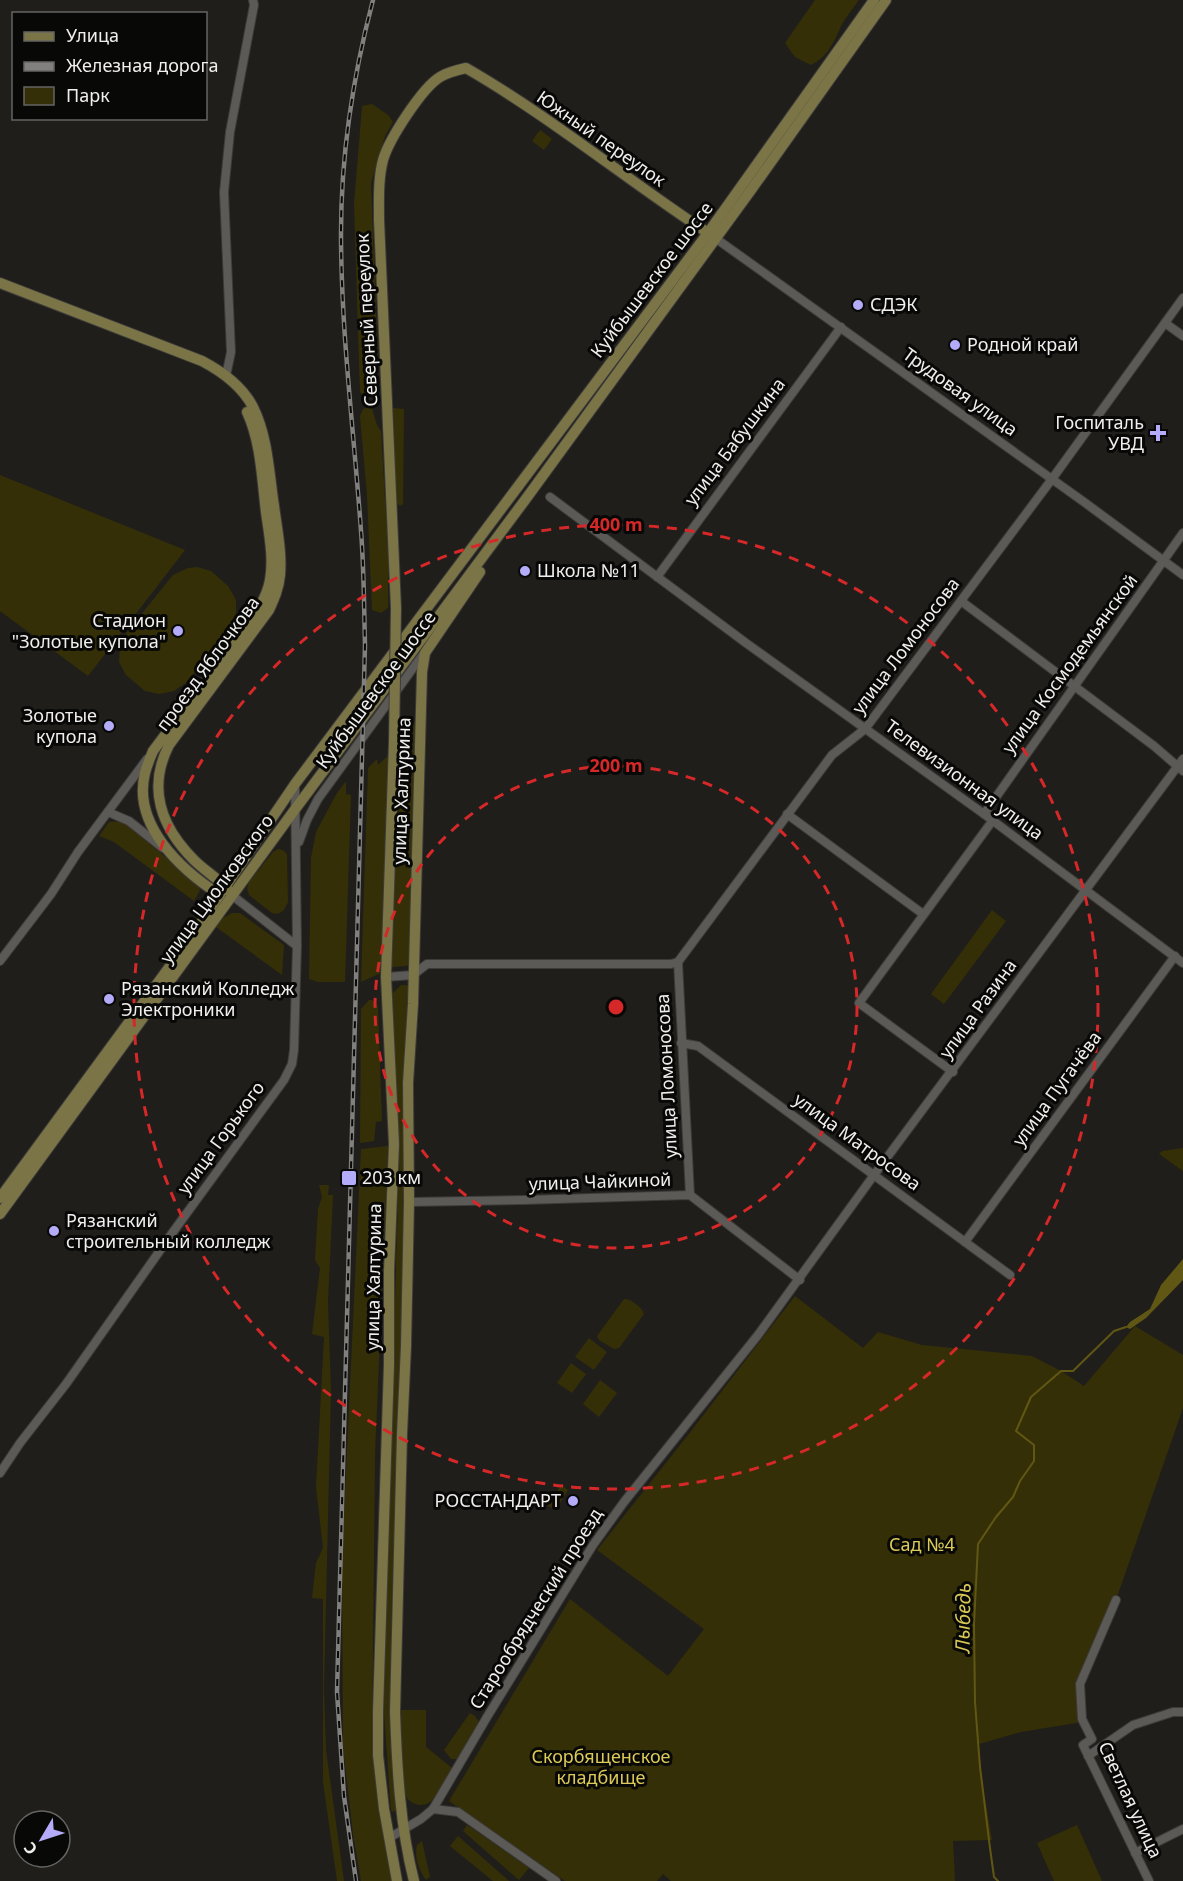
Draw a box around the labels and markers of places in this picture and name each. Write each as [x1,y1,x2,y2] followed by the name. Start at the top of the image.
[870,292,918,316] place label: СДЭК
[851,298,865,312] marker: СДЭК
[967,332,1078,356] place label: Родной край
[948,338,962,352] marker: Родной край
[1055,410,1144,455] place label: Госпиталь УВД
[1149,424,1167,442] marker: Госпиталь УВД
[537,558,640,582] place label: Школа №11
[518,564,532,578] marker: Школа №11
[12,608,166,653] place label: Стадион "Золотые купола"
[171,624,185,638] marker: Стадион "Золотые купола"
[23,703,97,748] place label: Золотые купола
[102,719,116,733] marker: Золотые купола
[121,976,295,1021] place label: Рязанский Колледж Электроники
[102,992,116,1006] marker: Рязанский Колледж Электроники
[606,997,626,1017] centre of rings
[362,1165,421,1189] place label: 203 км
[340,1169,358,1187] marker: 203 км
[66,1208,271,1253] place label: Рязанский строительный колледж
[47,1224,61,1238] marker: Рязанский строительный колледж
[435,1488,561,1512] place label: РОССТАНДАРТ
[566,1494,580,1508] marker: РОССТАНДАРТ

